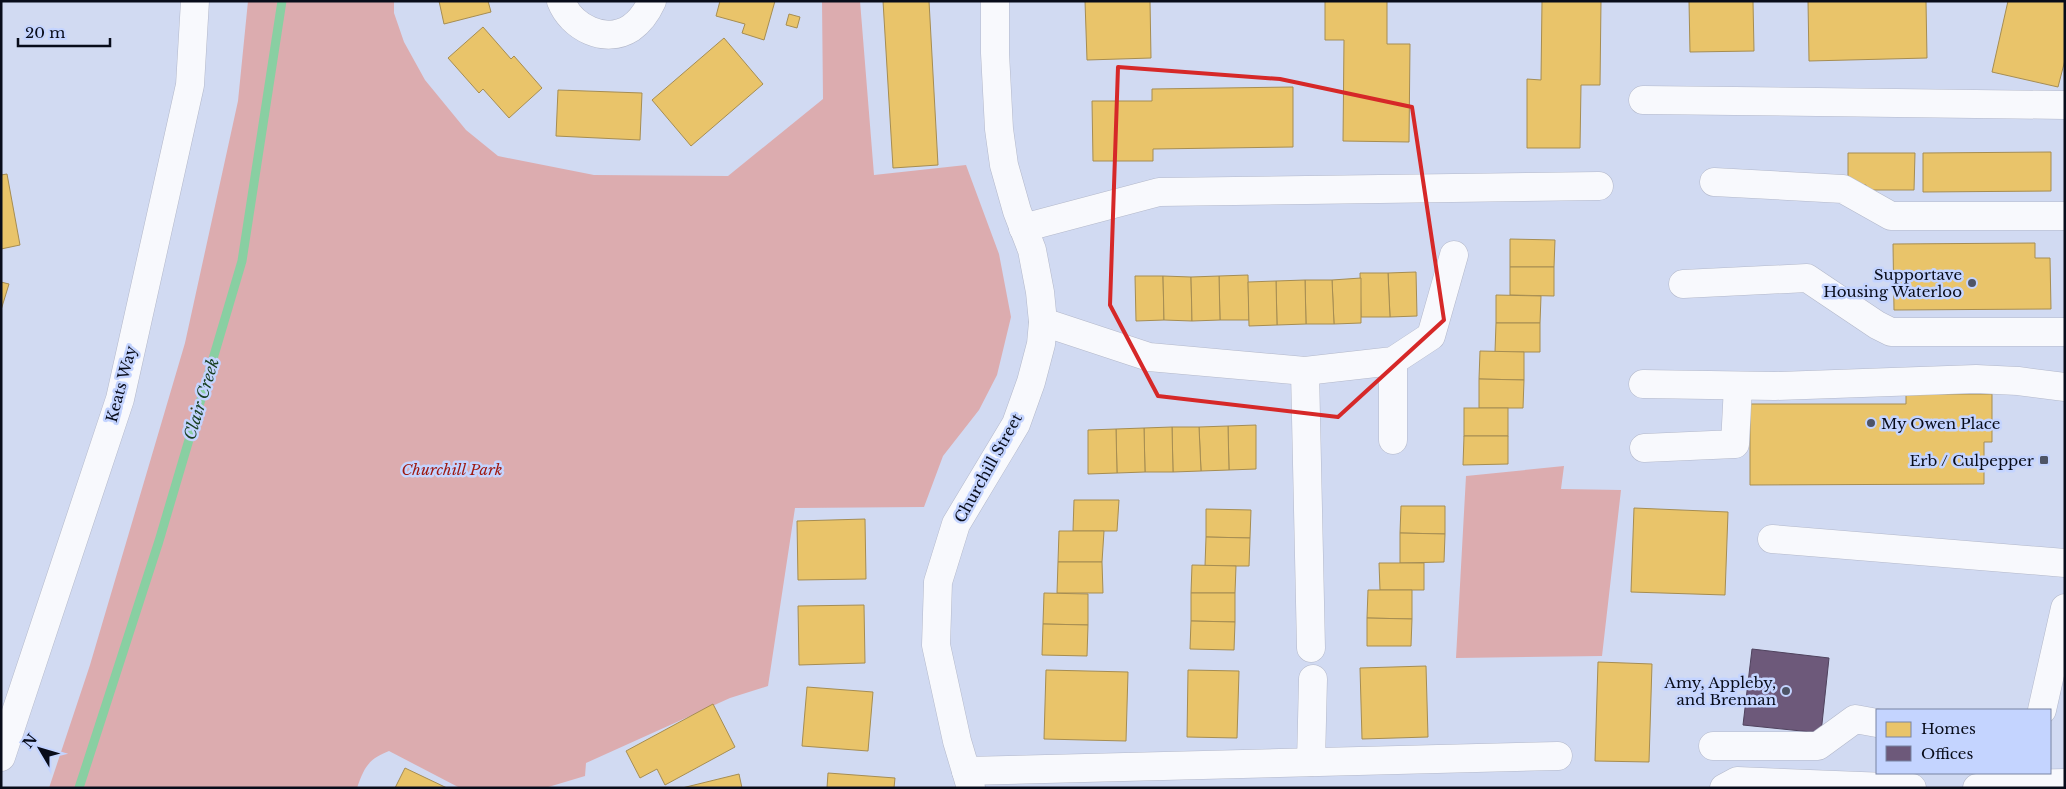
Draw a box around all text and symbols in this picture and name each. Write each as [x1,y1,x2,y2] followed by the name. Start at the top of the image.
[18,15,110,47] scale bar
[25,23,65,42] text: 20 m
[1823,265,1962,301] place label: Supportave Housing Waterloo
[1966,277,1978,289] marker: Supportave Housing Waterloo
[102,343,140,424] street label: Keats Way
[179,356,223,442] water label: Clair Creek
[950,410,1026,526] street label: Churchill Street
[1881,414,2000,433] place label: My Owen Place
[1865,417,1877,429] marker: My Owen Place
[1909,451,2035,470] place label: Erb / Culpepper
[2038,454,2050,466] marker: Erb / Culpepper
[401,460,503,479] park label: Churchill Park
[1663,673,1776,709] place label: Amy, Appleby, and Brennan
[1780,685,1792,697] marker: Amy, Appleby, and Brennan
[1876,709,2051,774] legend
[1921,719,1976,738] text: Homes
[15,724,65,774] north arrow
[19,730,41,752] text: N
[1921,744,1973,763] text: Offices

